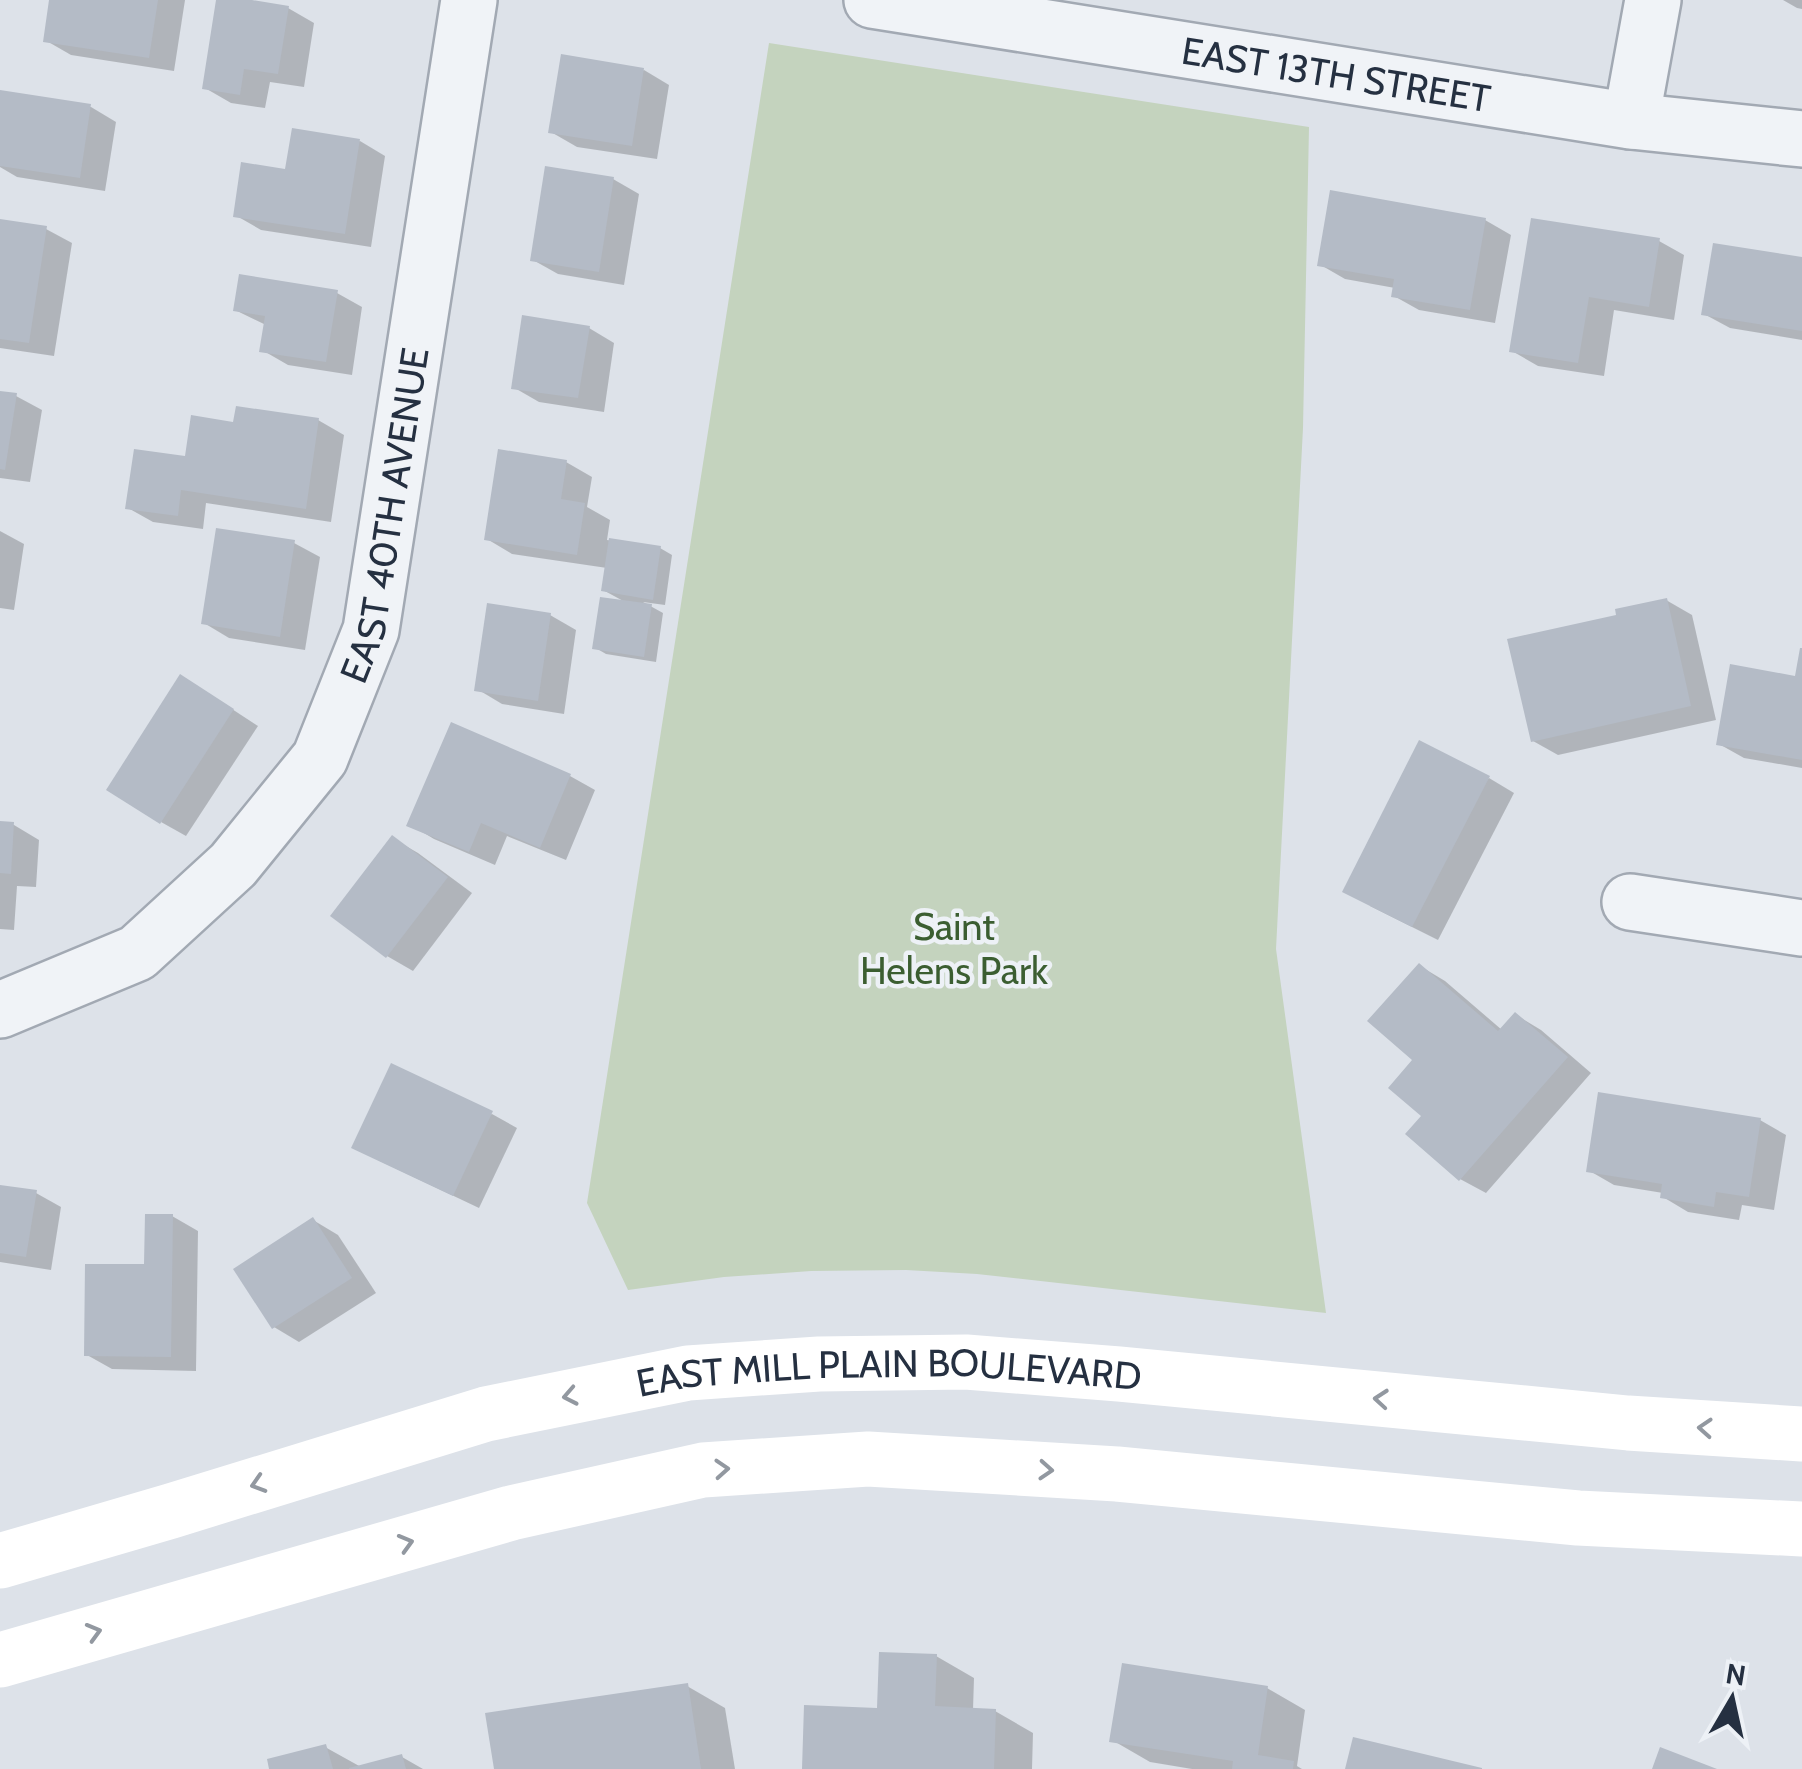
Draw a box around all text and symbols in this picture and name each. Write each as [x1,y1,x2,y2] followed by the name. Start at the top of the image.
[1178,26,1494,122] street label: EAST 13TH STREET
[329,344,438,689] street label: EAST 40TH AVENUE
[860,903,1048,994] park label: Saint Helens Park
[632,1338,1144,1406] street label: EAST MILL PLAIN BOULEVARD
[562,1385,579,1406] one-way arrow
[1373,1389,1389,1411] one-way arrow
[1696,1417,1712,1439] one-way arrow
[714,1459,730,1480] one-way arrow
[1039,1459,1055,1480] one-way arrow
[250,1473,267,1493] one-way arrow
[397,1533,414,1554] one-way arrow
[84,1623,101,1644] one-way arrow
[1682,1649,1782,1749] north arrow
[1723,1656,1748,1693] text: N

